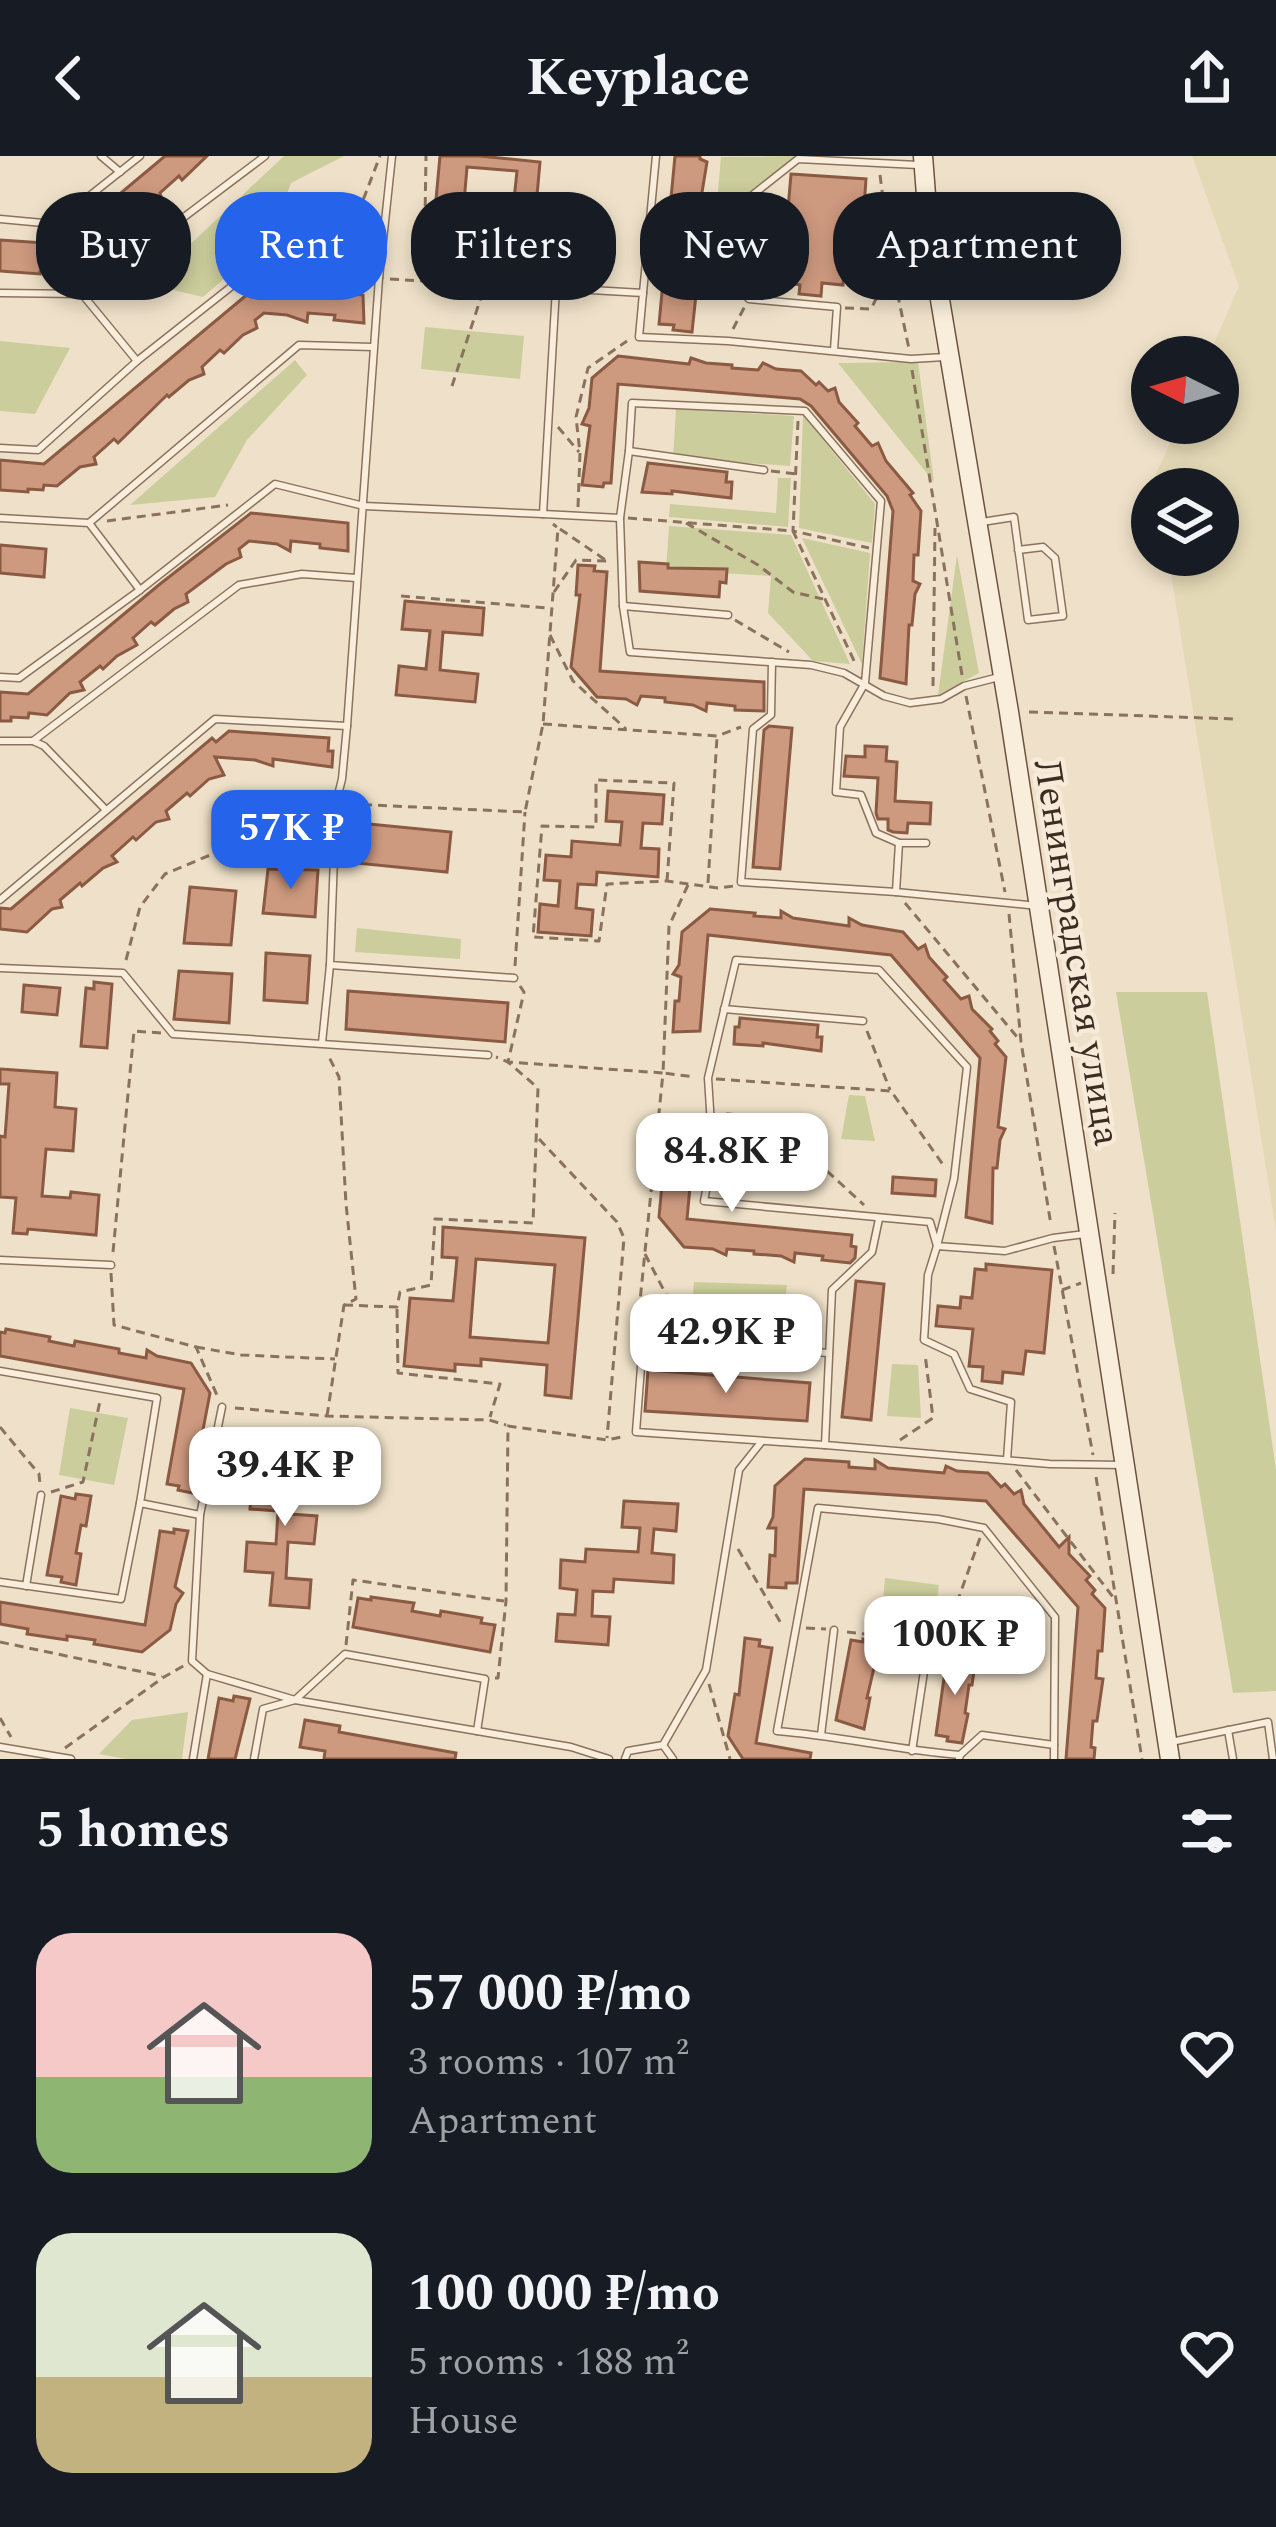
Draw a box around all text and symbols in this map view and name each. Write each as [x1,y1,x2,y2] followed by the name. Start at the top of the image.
[526,37,750,119] text: Keyplace
[36,45,102,111] icon: back
[1174,45,1240,111] icon: share
[36,192,191,300] chip: Buy
[215,192,387,300] chip: Rent
[411,192,616,300] chip: Filters
[640,192,809,300] chip: New
[833,192,1121,300] chip: Apartment
[1131,336,1239,444] north arrow
[1131,336,1239,576] map controls
[1131,468,1239,576] button: layers
[1017,755,1136,1150] street label: Ленинградская улица
[207,790,375,892] pin: 57K ₽
[238,799,344,858] text: 57K ₽
[621,1113,843,1215] pin: 84.8K ₽
[663,1122,801,1181] text: 84.8K ₽
[615,1294,837,1396] pin: 42.9K ₽
[657,1303,795,1362] text: 42.9K ₽
[174,1427,396,1529] pin: 39.4K ₽
[216,1436,354,1495] text: 39.4K ₽
[857,1596,1053,1698] pin: 100K ₽
[891,1605,1019,1664] text: 100K ₽
[36,1792,230,1870] text: 5 homes
[1174,1798,1240,1864] icon: filters
[408,1955,691,2033] text: 57 000 ₽/mo
[132,1981,276,2125] icon: home
[1174,2020,1240,2086] icon: heart
[408,2033,689,2092] text: 3 rooms · 107 m²
[408,2092,597,2151] text: Apartment
[408,2255,720,2333] text: 100 000 ₽/mo
[132,2281,276,2425] icon: home
[1174,2320,1240,2386] icon: heart
[408,2333,689,2392] text: 5 rooms · 188 m²
[408,2392,518,2451] text: House

